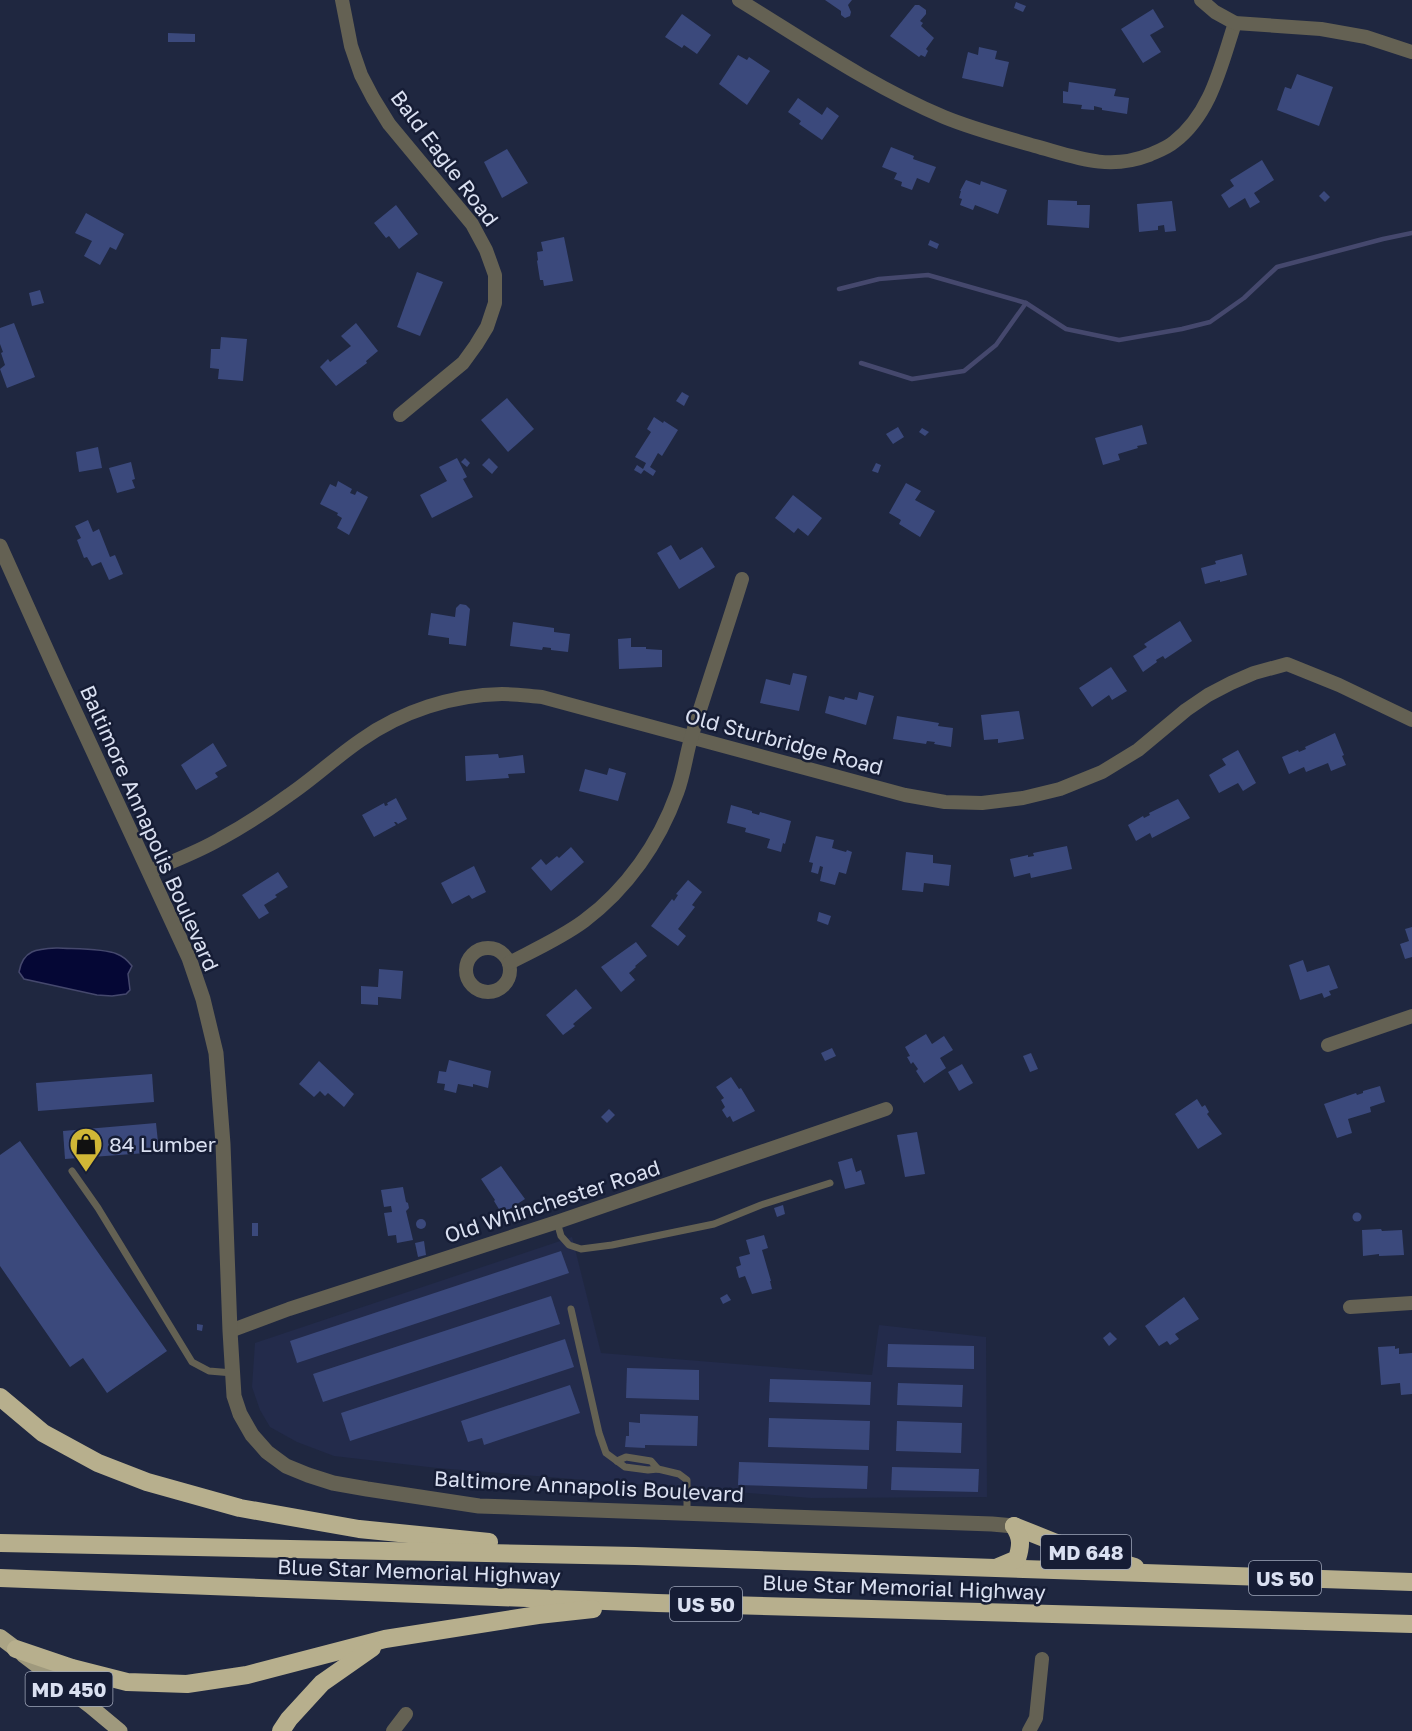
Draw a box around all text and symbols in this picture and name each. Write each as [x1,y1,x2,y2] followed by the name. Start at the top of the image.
[385,85,505,231] street label: Bald Eagle Road
[75,681,225,975] street label: Baltimore Annapolis Boulevard
[682,702,886,780] street label: Old Sturbridge Road
[68,1126,104,1173] shop icon: 84 Lumber
[109,1131,216,1157] place label: 84 Lumber
[441,1154,663,1248] street label: Old Whinchester Road
[433,1465,745,1507] street label: Baltimore Annapolis Boulevard
[1041,1535,1131,1569] road number: MD 648
[277,1553,561,1589] street label: Blue Star Memorial Highway
[1249,1561,1321,1595] road number: US 50
[762,1569,1046,1605] street label: Blue Star Memorial Highway
[670,1587,742,1621] road number: US 50
[26,1672,112,1706] road number: MD 450

